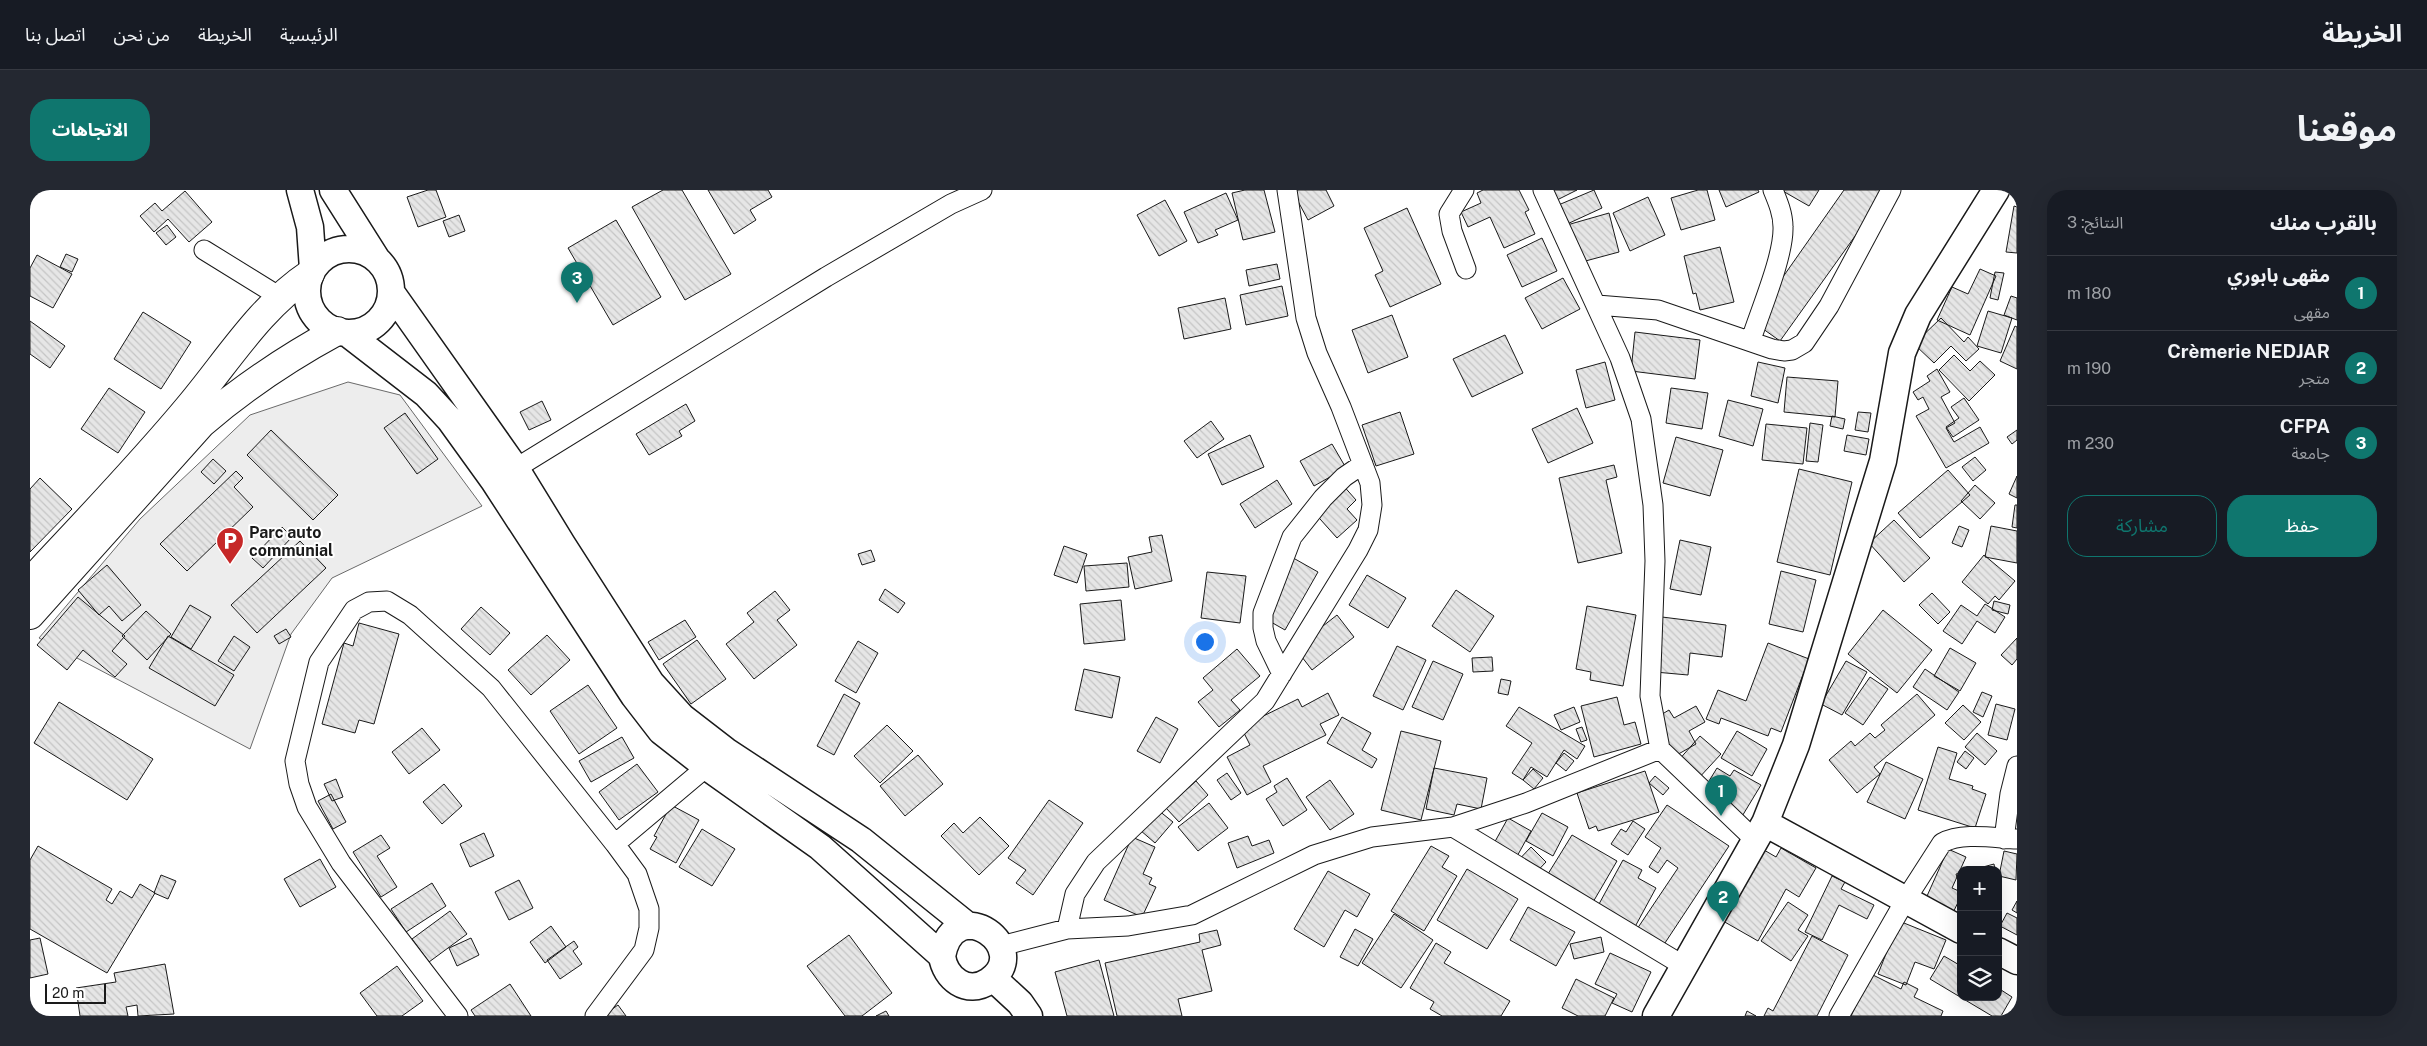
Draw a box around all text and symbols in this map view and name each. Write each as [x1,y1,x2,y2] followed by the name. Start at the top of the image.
[2322,19,2402,47] text: الخريطة
[25,24,86,45] text: اتصل بنا
[114,24,170,45] text: من نحن
[198,24,252,45] text: الخريطة
[280,24,338,45] text: الرئيسية
[30,99,150,161] button: الاتجاهات
[2297,108,2397,149] text: موقعنا
[2270,210,2377,235] text: بالقرب منك
[2067,213,2123,232] text: النتائج: 3
[561,262,593,303] pin: 3
[2227,264,2330,286] text: مقهى بابوري
[2067,284,2111,303] text: 180 m
[2358,284,2364,303] text: 1
[2294,303,2330,322] text: مقهى
[2167,340,2330,362] text: Crèmerie NEDJAR
[2067,359,2111,378] text: 190 m
[2356,359,2366,378] text: 2
[2299,369,2330,388] text: متجر
[2280,415,2330,437] text: CFPA
[2067,434,2114,453] text: 230 m
[2356,434,2366,453] text: 3
[2291,444,2330,463] text: جامعة
[2067,495,2217,557] button: مشاركة
[2227,495,2377,557] button: حفظ
[249,523,333,560] place label: Parc auto communial
[215,526,245,565] parking icon: Parc auto communial
[1192,629,1218,655] your location
[1705,775,1737,816] pin: 1
[1957,866,2002,1001] map controls
[1957,866,2002,911] button: +
[1707,881,1739,922] pin: 2
[1957,911,2002,956] button: −
[1957,956,2002,1001] button: layers
[45,981,106,1004] scale bar
[52,985,84,1001] text: 20 m

